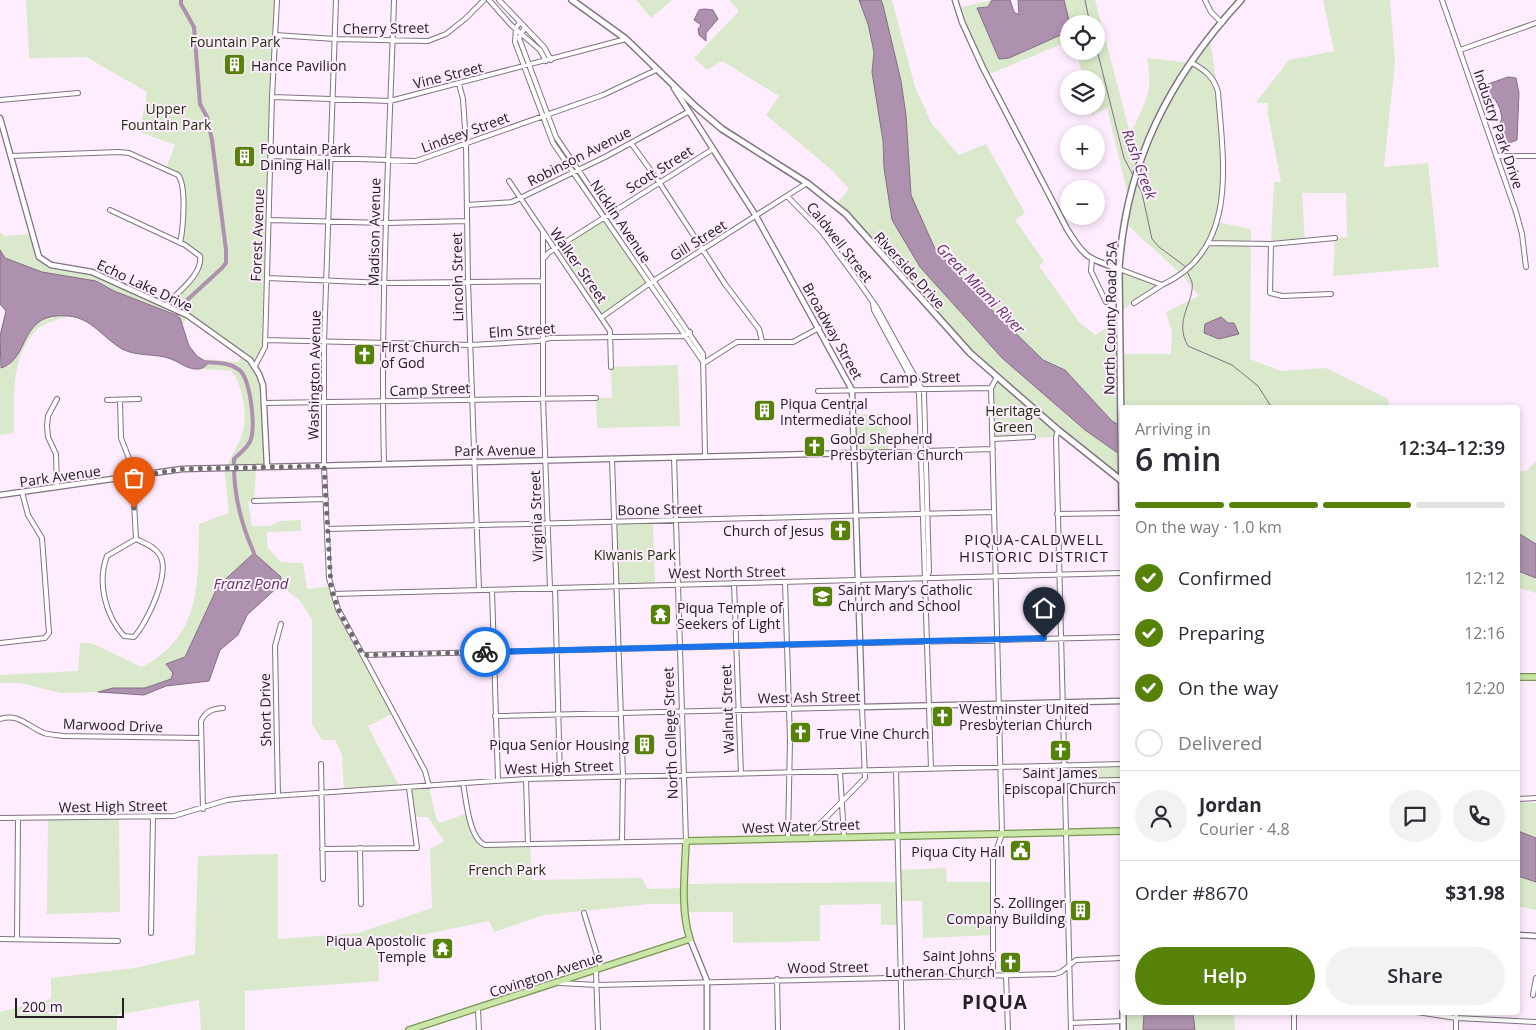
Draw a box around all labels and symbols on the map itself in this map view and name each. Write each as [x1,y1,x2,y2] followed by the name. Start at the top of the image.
[343,18,429,38] street label: Cherry Street
[190,32,281,51] park label: Fountain Park
[223,53,247,77] building icon: Hance Pavilion
[251,56,347,75] place label: Hance Pavilion
[411,57,485,93] street label: Vine Street
[1470,67,1528,191] street label: Industry Park Drive
[121,99,212,134] park label: Upper Fountain Park
[418,107,512,157] street label: Lindsey Street
[524,122,634,190] street label: Robinson Avenue
[1118,126,1162,202] water label: Rush Creek
[260,139,351,174] place label: Fountain Park Dining Hall
[622,141,696,197] street label: Scott Street
[232,144,256,168] building icon: Fountain Park Dining Hall
[586,176,656,266] street label: Nicklin Avenue
[364,177,384,286] street label: Madison Avenue
[246,188,268,282] street label: Forest Avenue
[803,198,877,286] street label: Caldwell Street
[666,215,730,265] street label: Gill Street
[546,224,612,306] street label: Walker Street
[870,227,950,313] street label: Riverside Drive
[447,232,467,322] street label: Lincoln Street
[932,238,1030,339] water label: Great Miami River
[1099,241,1121,395] street label: North County Road 25A
[94,255,196,316] street label: Echo Lake Drive
[799,279,867,383] street label: Broadway Street
[303,310,325,440] street label: Washington Avenue
[488,318,556,342] street label: Elm Street
[381,337,460,372] place label: First Church of God
[353,342,377,366] church icon: First Church of God
[879,367,961,387] street label: Camp Street
[389,378,471,400] street label: Camp Street
[780,394,912,429] place label: Piqua Central Intermediate School
[752,399,776,423] building icon: Piqua Central Intermediate School
[985,401,1041,436] park label: Heritage Green
[830,429,963,464] place label: Good Shepherd Presbyterian Church
[802,434,826,458] church icon: Good Shepherd Presbyterian Church
[454,440,536,460] street label: Park Avenue
[113,457,155,508] pin
[18,461,102,491] street label: Park Avenue
[525,470,547,562] street label: Virginia Street
[617,499,703,519] street label: Boone Street
[828,518,852,542] church icon: Church of Jesus
[723,521,824,540] place label: Church of Jesus
[959,529,1109,566] district label: PIQUA-CALDWELL HISTORIC DISTRICT
[594,545,677,564] park label: Kiwanis Park
[668,561,786,583] street label: West North Street
[213,573,289,593] water label: Franz Pond
[838,580,973,615] place label: Saint Mary’s Catholic Church and School
[810,585,834,609] school or university icon: Saint Mary’s Catholic Church and School
[1023,587,1065,638] pin
[677,598,784,633] place label: Piqua Temple of Seekers of Light
[649,603,673,627] temple icon: Piqua Temple of Seekers of Light
[460,627,510,677] courier
[716,664,738,754] street label: Walnut Street
[658,667,682,799] street label: North College Street
[255,673,275,747] street label: Short Drive
[757,687,861,707] street label: West Ash Street
[959,699,1092,734] place label: Westminster United Presbyterian Church
[931,704,955,728] church icon: Westminster United Presbyterian Church
[63,714,164,736] street label: Marwood Drive
[789,721,813,745] church icon: True Vine Church
[817,724,930,743] place label: True Vine Church
[633,732,657,756] building icon: Piqua Senior Housing
[489,735,629,754] place label: Piqua Senior Housing
[1048,738,1072,762] church icon: Saint James Episcopal Church
[504,756,614,778] street label: West High Street
[1004,763,1116,798] place label: Saint James Episcopal Church
[58,796,168,816] street label: West High Street
[742,814,860,838] street label: West Water Street
[1009,839,1033,863] public building icon: Piqua City Hall
[911,842,1005,861] place label: Piqua City Hall
[468,860,546,879] park label: French Park
[946,893,1065,928] place label: S. Zollinger Company Building
[1069,898,1093,922] building icon: S. Zollinger Company Building
[326,931,426,966] place label: Piqua Apostolic Temple
[430,936,454,960] temple icon: Piqua Apostolic Temple
[885,946,995,981] place label: Saint Johns Lutheran Church
[487,947,605,1001] street label: Covington Avenue
[999,951,1023,975] church icon: Saint Johns Lutheran Church
[787,957,869,977] street label: Wood Street
[962,989,1028,1015] district label: PIQUA
[15,995,124,1018] scale bar

